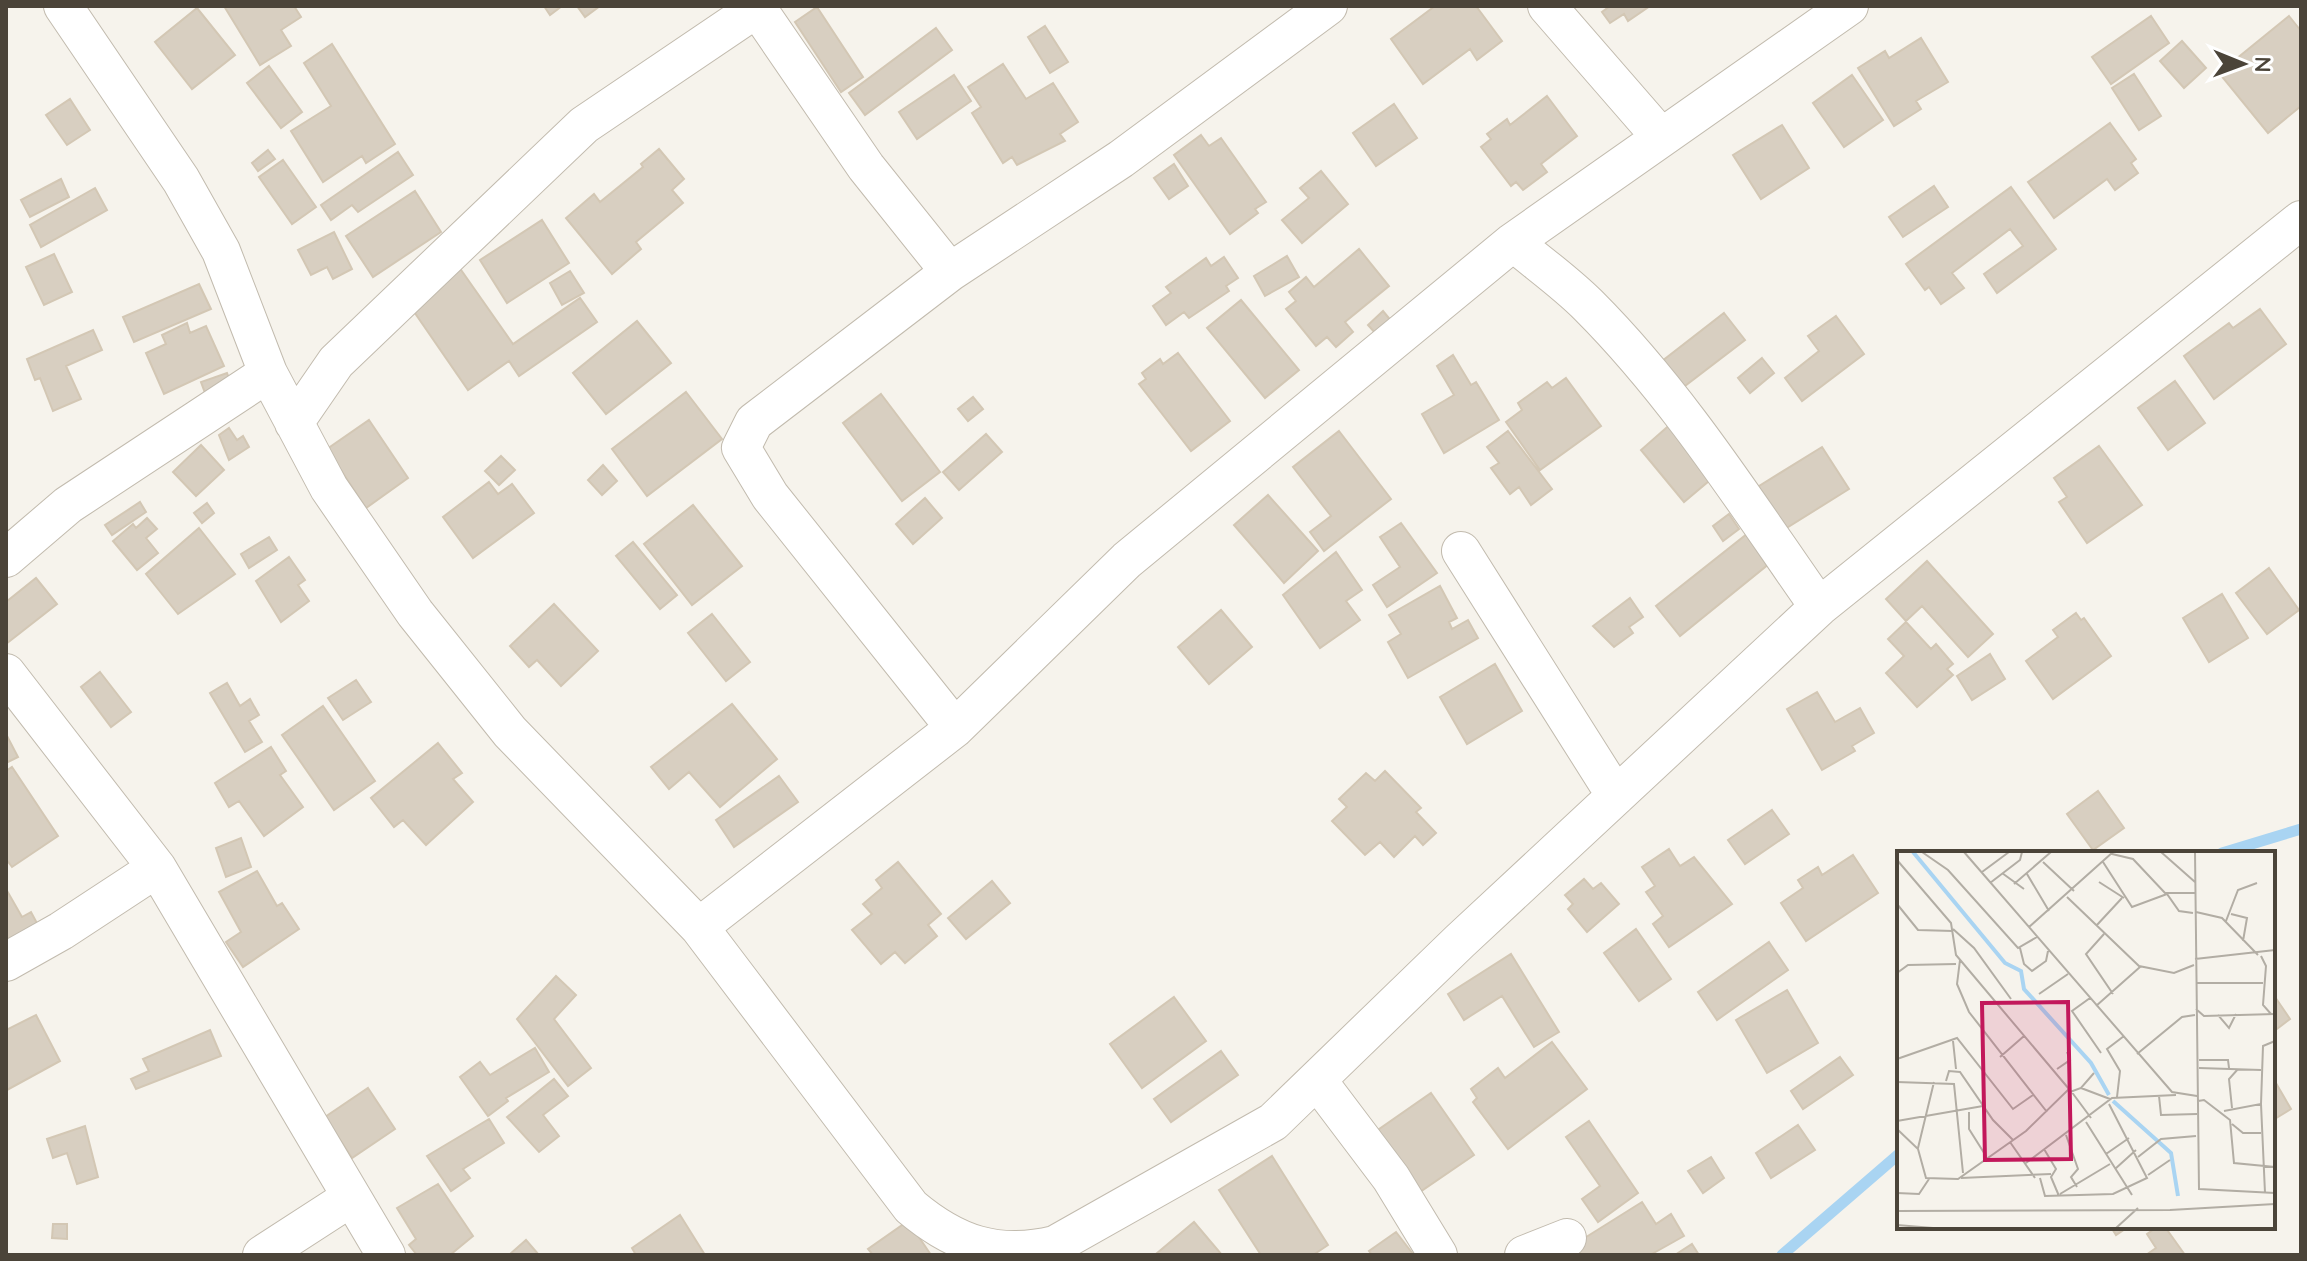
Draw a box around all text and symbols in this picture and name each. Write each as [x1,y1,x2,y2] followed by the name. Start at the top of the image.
[2203,24,2283,104] north arrow
[2249,56,2277,73] text: N
[1897,851,2275,1229] inset map

